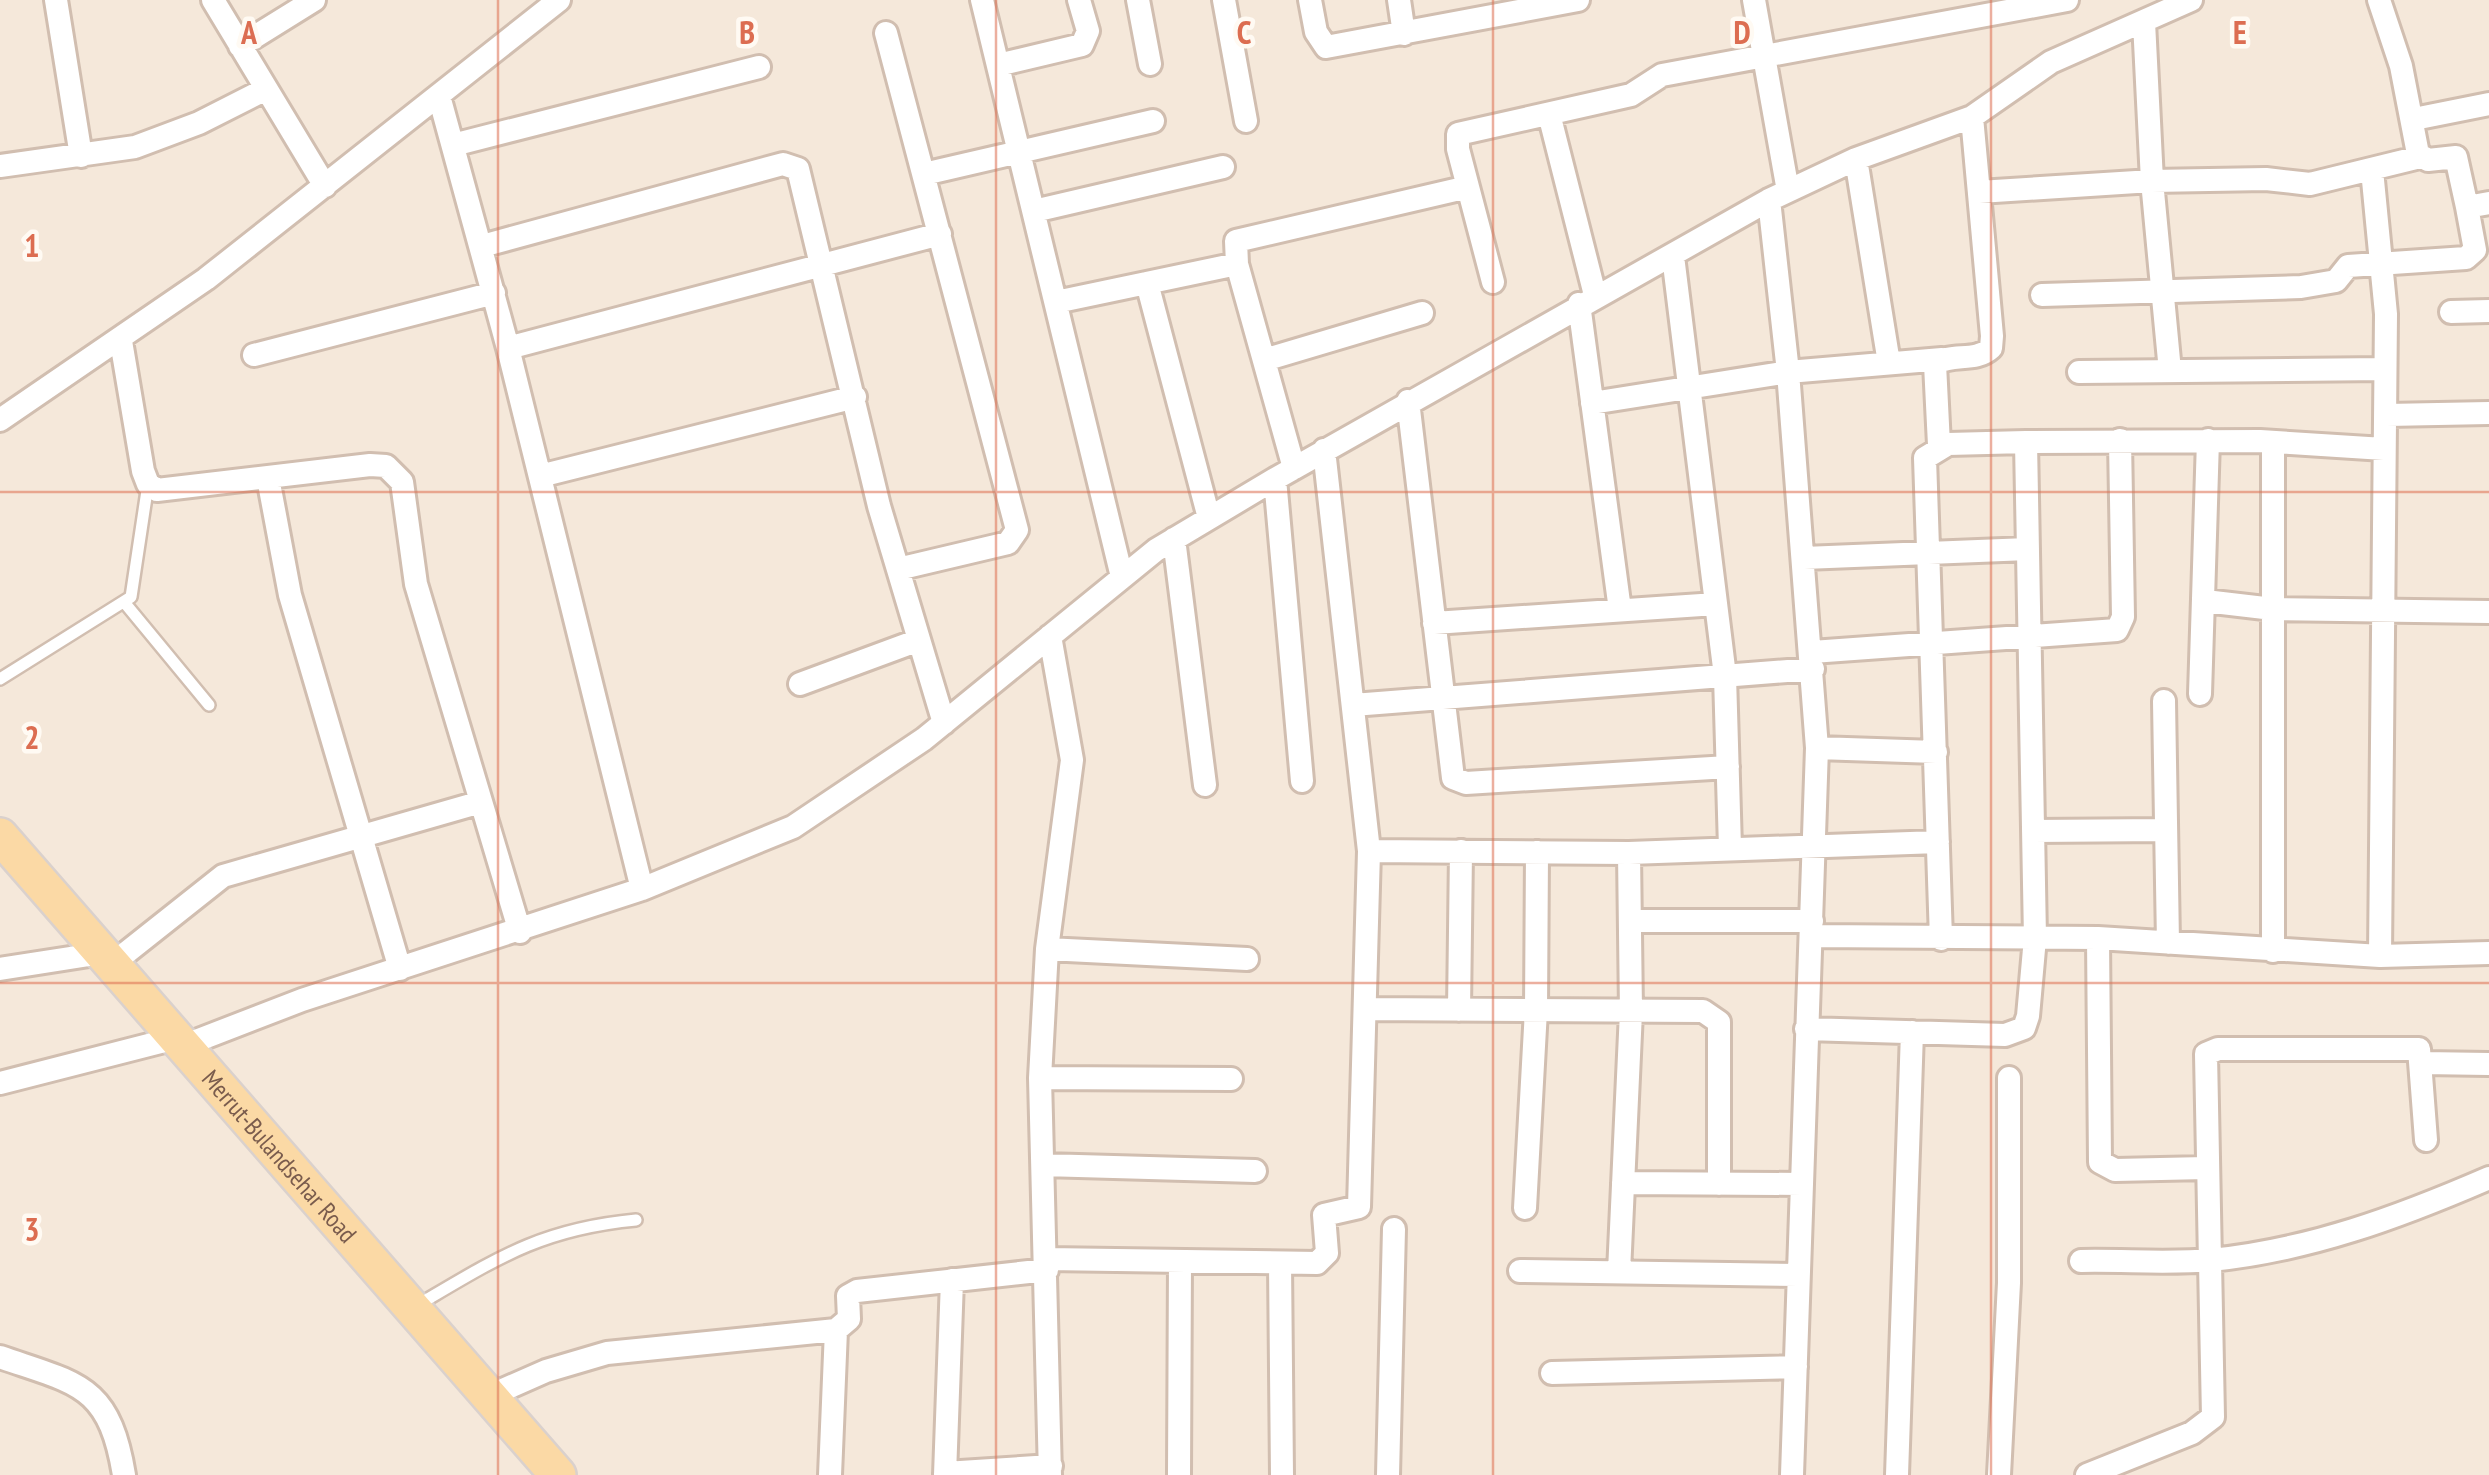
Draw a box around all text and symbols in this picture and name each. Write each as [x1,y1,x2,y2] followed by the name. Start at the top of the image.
[240,11,258,53] text: A
[739,11,755,53] text: B
[1237,11,1252,53] text: C
[1733,11,1751,53] text: D
[2233,11,2247,53] text: E
[24,224,40,266] text: 1
[24,716,40,758] text: 2
[195,1063,364,1249] street label: Merrut-Bulandsehar Road
[24,1208,40,1250] text: 3

